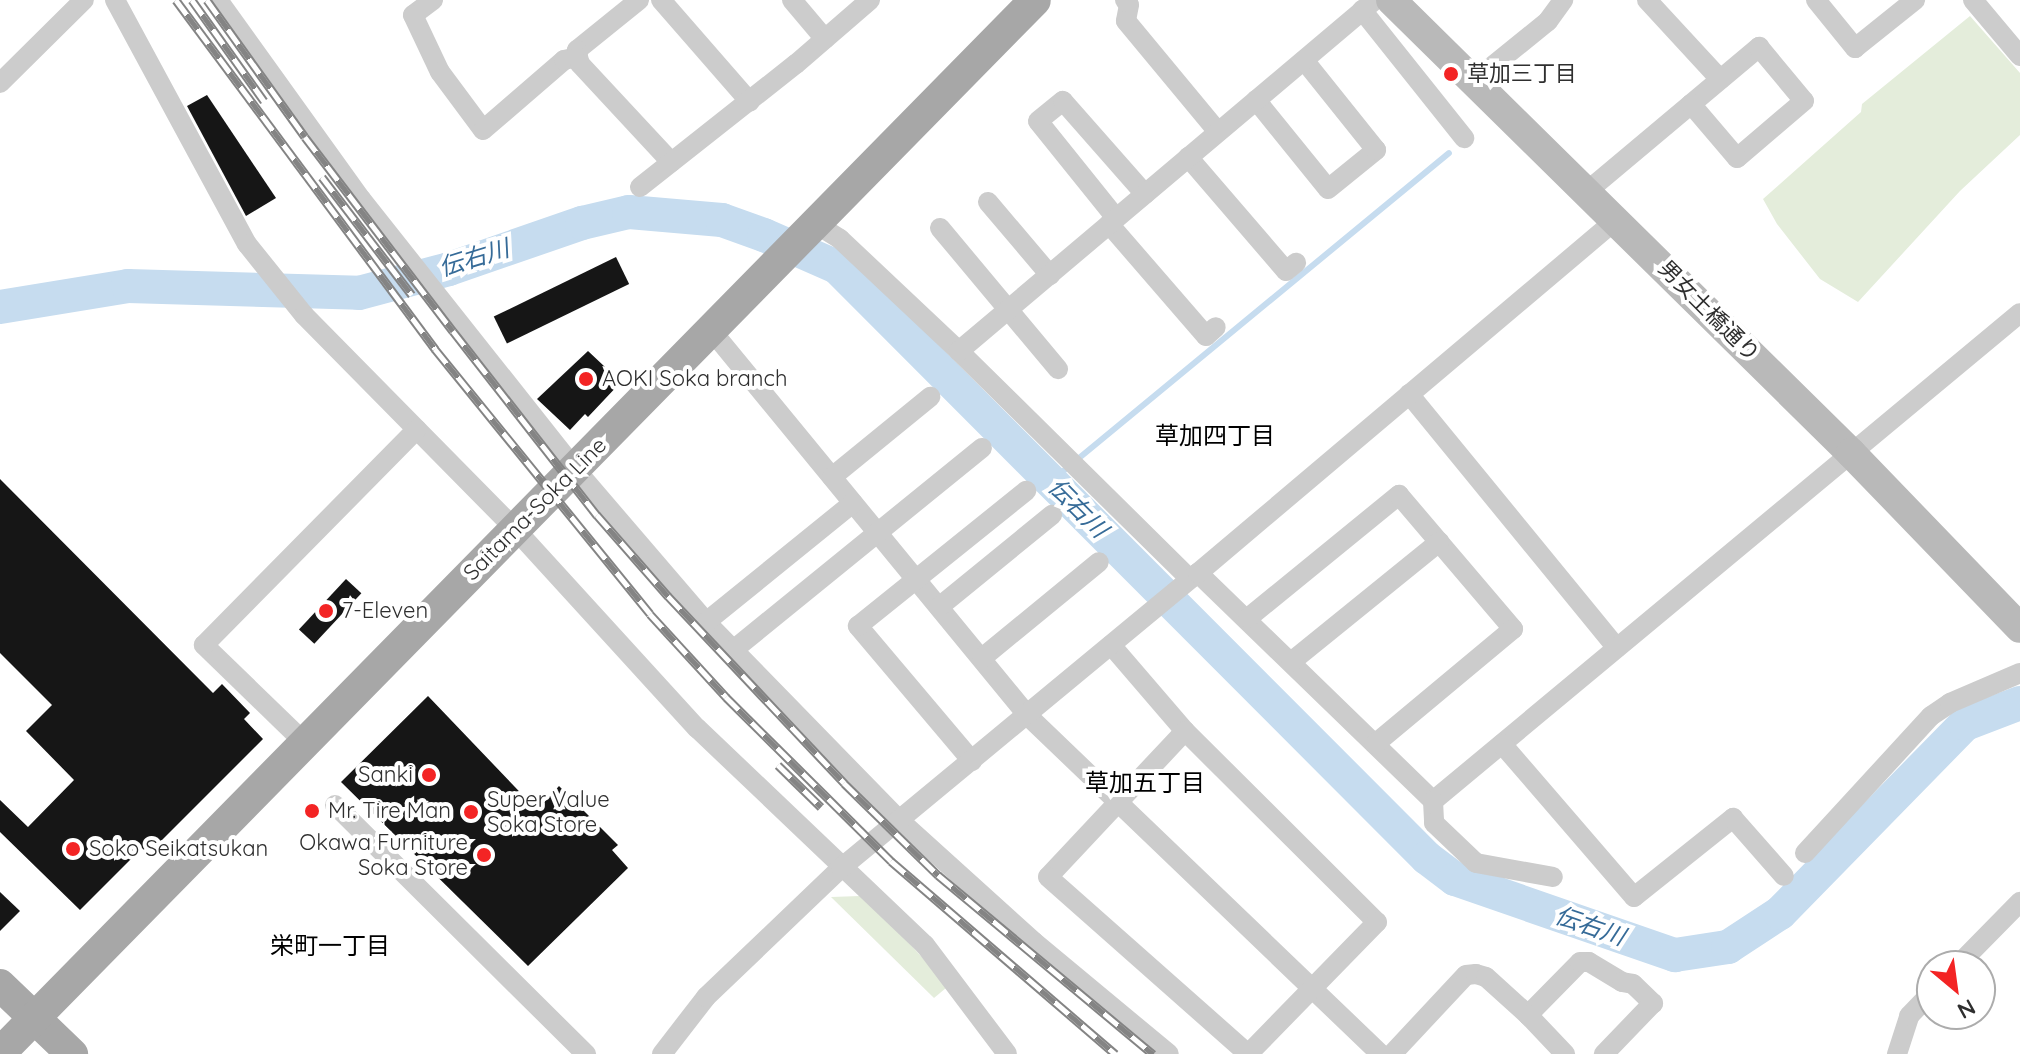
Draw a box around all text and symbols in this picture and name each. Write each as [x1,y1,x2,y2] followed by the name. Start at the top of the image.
[1467,61,1577,87] place label: 草加三丁目
[1442,65,1460,83] marker: 草加三丁目
[435,234,513,282] water label: 伝右川
[1653,255,1765,367] street label: 男女土橋通り
[602,366,787,392] place label: AOKI Soka branch
[577,370,595,388] marker: AOKI Soka branch
[1155,422,1275,450] district label: 草加四丁目
[458,432,612,586] street label: Saitama-Soka Line
[1042,472,1114,544] water label: 伝右川
[342,598,428,624] place label: 7-Eleven
[317,602,335,620] marker: 7-Eleven
[358,762,413,788] place label: Sanki
[420,766,438,784] marker: Sanki
[1085,769,1205,797] district label: 草加五丁目
[487,786,610,838] place label: Super Value Soka Store
[328,798,451,824] place label: Mr. Tire Man
[303,802,321,820] marker: Mr. Tire Man
[462,803,480,821] marker: Super Value Soka Store
[299,829,468,880] place label: Okawa Furniture Soka Store
[89,836,268,862] place label: Soko Seikatsukan
[64,840,82,858] marker: Soko Seikatsukan
[475,846,493,864] marker: Okawa Furniture Soka Store
[1551,901,1629,951] water label: 伝右川
[270,932,390,960] district label: 栄町一丁目
[1916,950,1996,1030] north arrow
[1953,993,1981,1025] text: N

